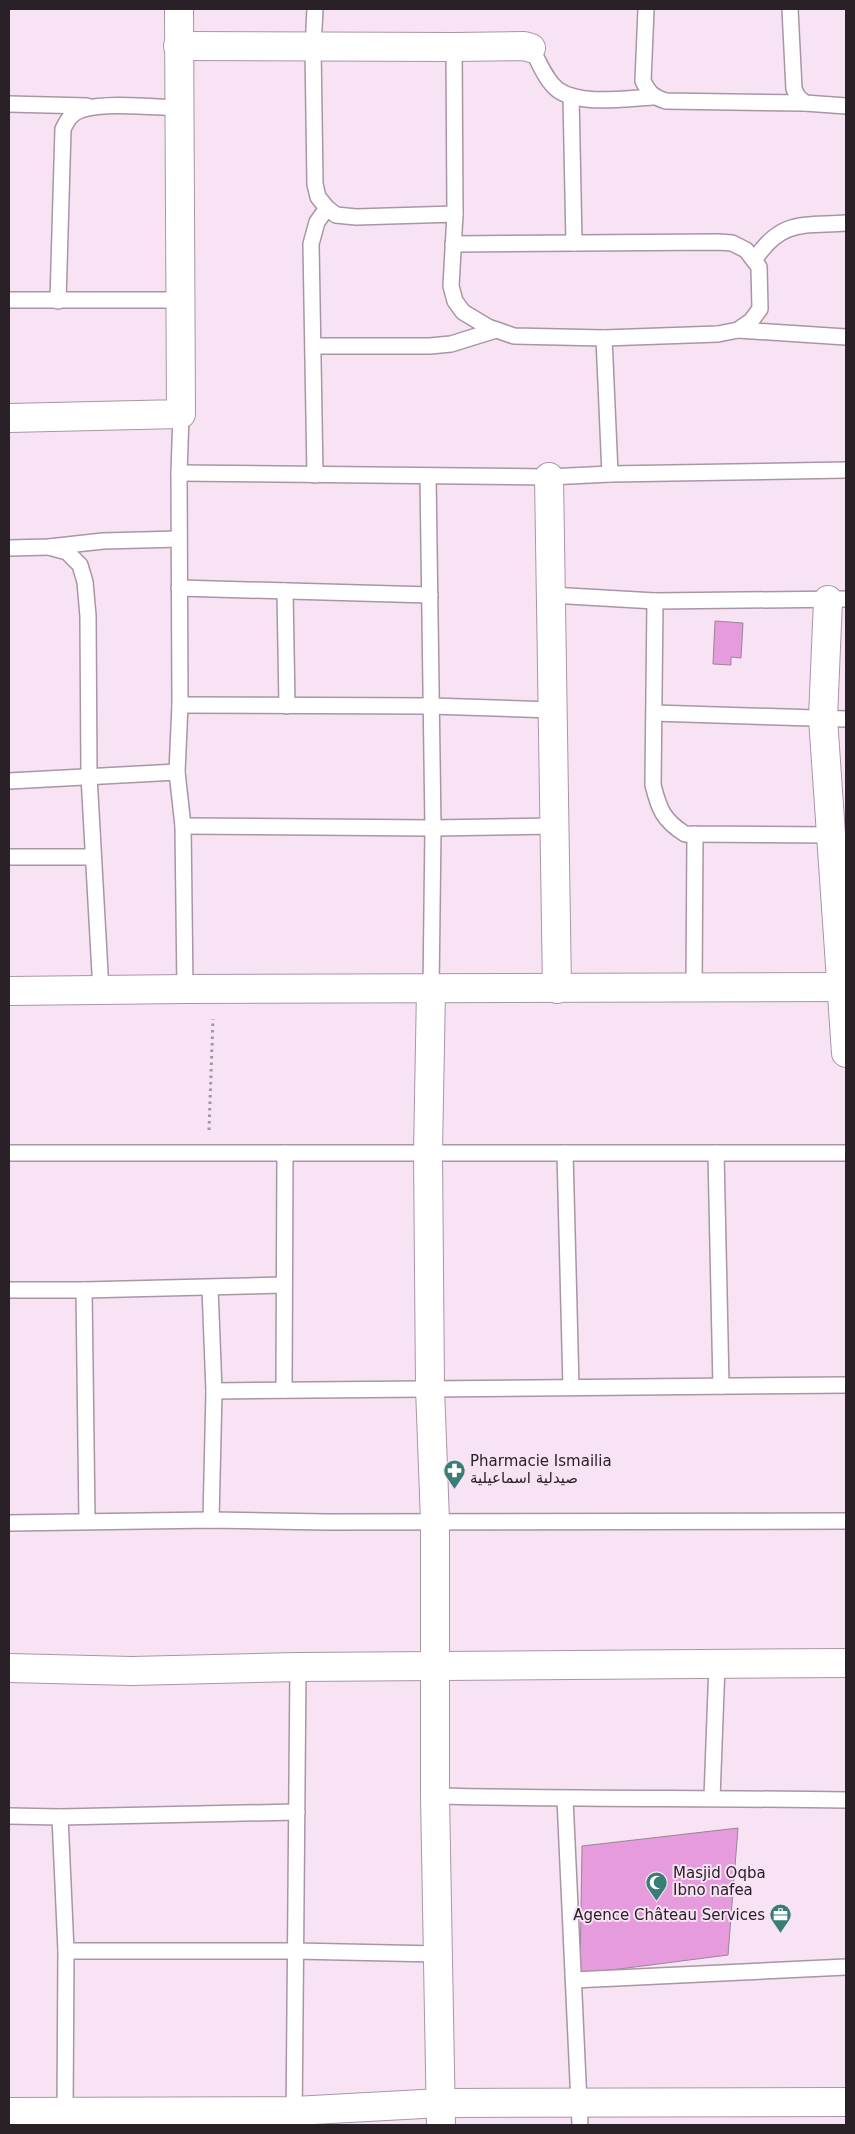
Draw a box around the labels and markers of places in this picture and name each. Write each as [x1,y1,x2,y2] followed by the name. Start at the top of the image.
[470,1452,612,1487] place label: Pharmacie Ismailia صيدلية اسماعيلية
[442,1458,466,1489] pharmacy icon: Pharmacie Ismailia صيدلية اسماعيلية
[673,1864,766,1899] place label: Masjid Oqba Ibno nafea
[645,1870,669,1901] mosque icon: Masjid Oqba Ibno nafea
[769,1903,793,1934] office icon: Agence Château Services
[573,1906,765,1924] place label: Agence Château Services

